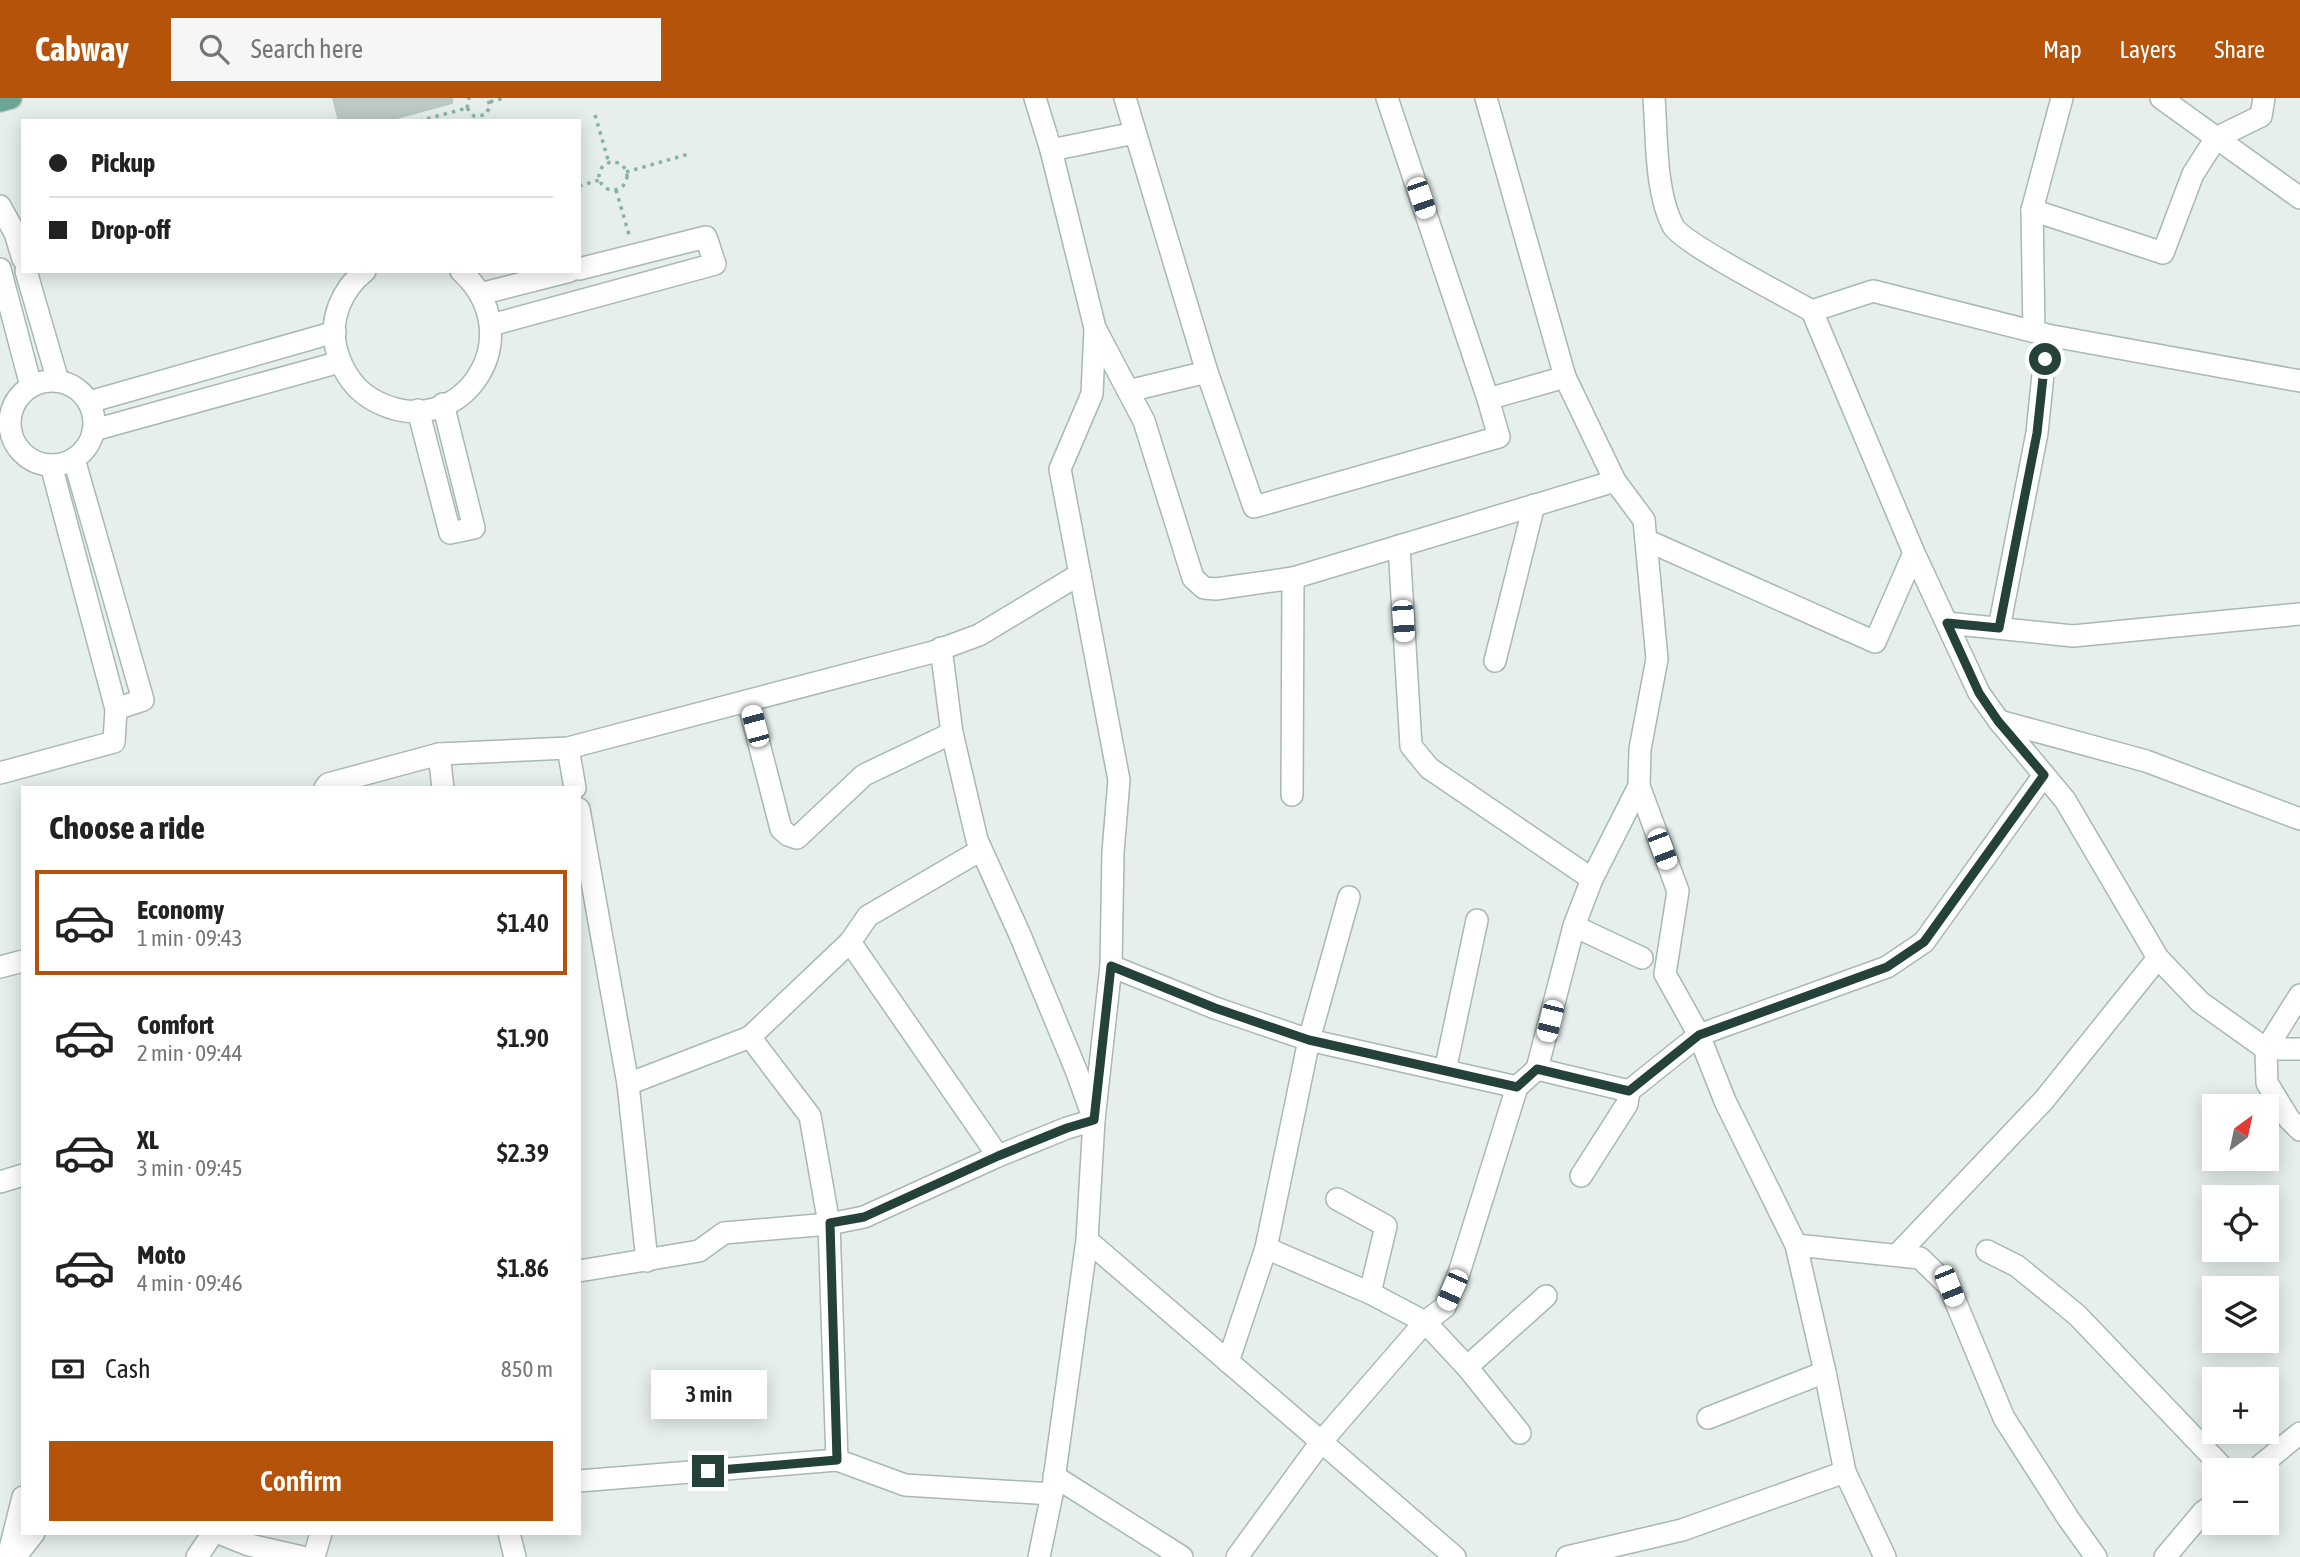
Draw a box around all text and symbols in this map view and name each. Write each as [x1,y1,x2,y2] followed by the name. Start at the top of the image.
[171,18,661,81] search box
[35,30,129,68] text: Cabway
[195,30,233,68] icon: search
[251,34,363,64] text: Search here
[2043,36,2082,63] text: Map
[2120,36,2176,63] text: Layers
[2214,36,2265,63] text: Share
[91,148,155,178] text: Pickup
[1405,175,1438,221] car
[91,215,171,245] text: Drop-off
[2029,343,2061,375] route start
[1392,599,1415,643] car
[740,703,771,749] car
[49,809,205,846] text: Choose a ride
[1645,826,1680,872] car
[53,891,116,954] icon: car
[137,895,224,925] text: Economy
[497,908,549,938] text: $1.40
[137,925,243,951] text: 1 min · 09:43
[1535,998,1566,1044] car
[53,1006,116,1069] icon: car
[137,1010,214,1040] text: Comfort
[497,1023,549,1053] text: $1.90
[137,1040,243,1066] text: 2 min · 09:44
[2202,1094,2278,1171] north arrow
[2202,1094,2279,1535] map controls
[53,1121,116,1184] icon: car
[137,1125,159,1155] text: XL
[497,1138,549,1168] text: $2.39
[137,1155,243,1181] text: 3 min · 09:45
[2202,1185,2279,1262] button: locate
[53,1236,116,1299] icon: car
[137,1240,186,1270] text: Moto
[497,1253,549,1283] text: $1.86
[1932,1263,1967,1309] car
[1434,1267,1471,1313] car
[137,1270,243,1296] text: 4 min · 09:46
[2202,1276,2279,1353] button: layers
[49,1350,87,1388] icon: cash
[105,1354,151,1384] text: Cash
[501,1356,553,1382] text: 850 m
[2202,1367,2279,1444] button: +
[650,1370,766,1418] callout: 3 min
[686,1381,732,1407] text: 3 min
[49,1441,553,1521] button: Confirm
[692,1455,724,1487] route end
[2202,1458,2279,1535] button: −

